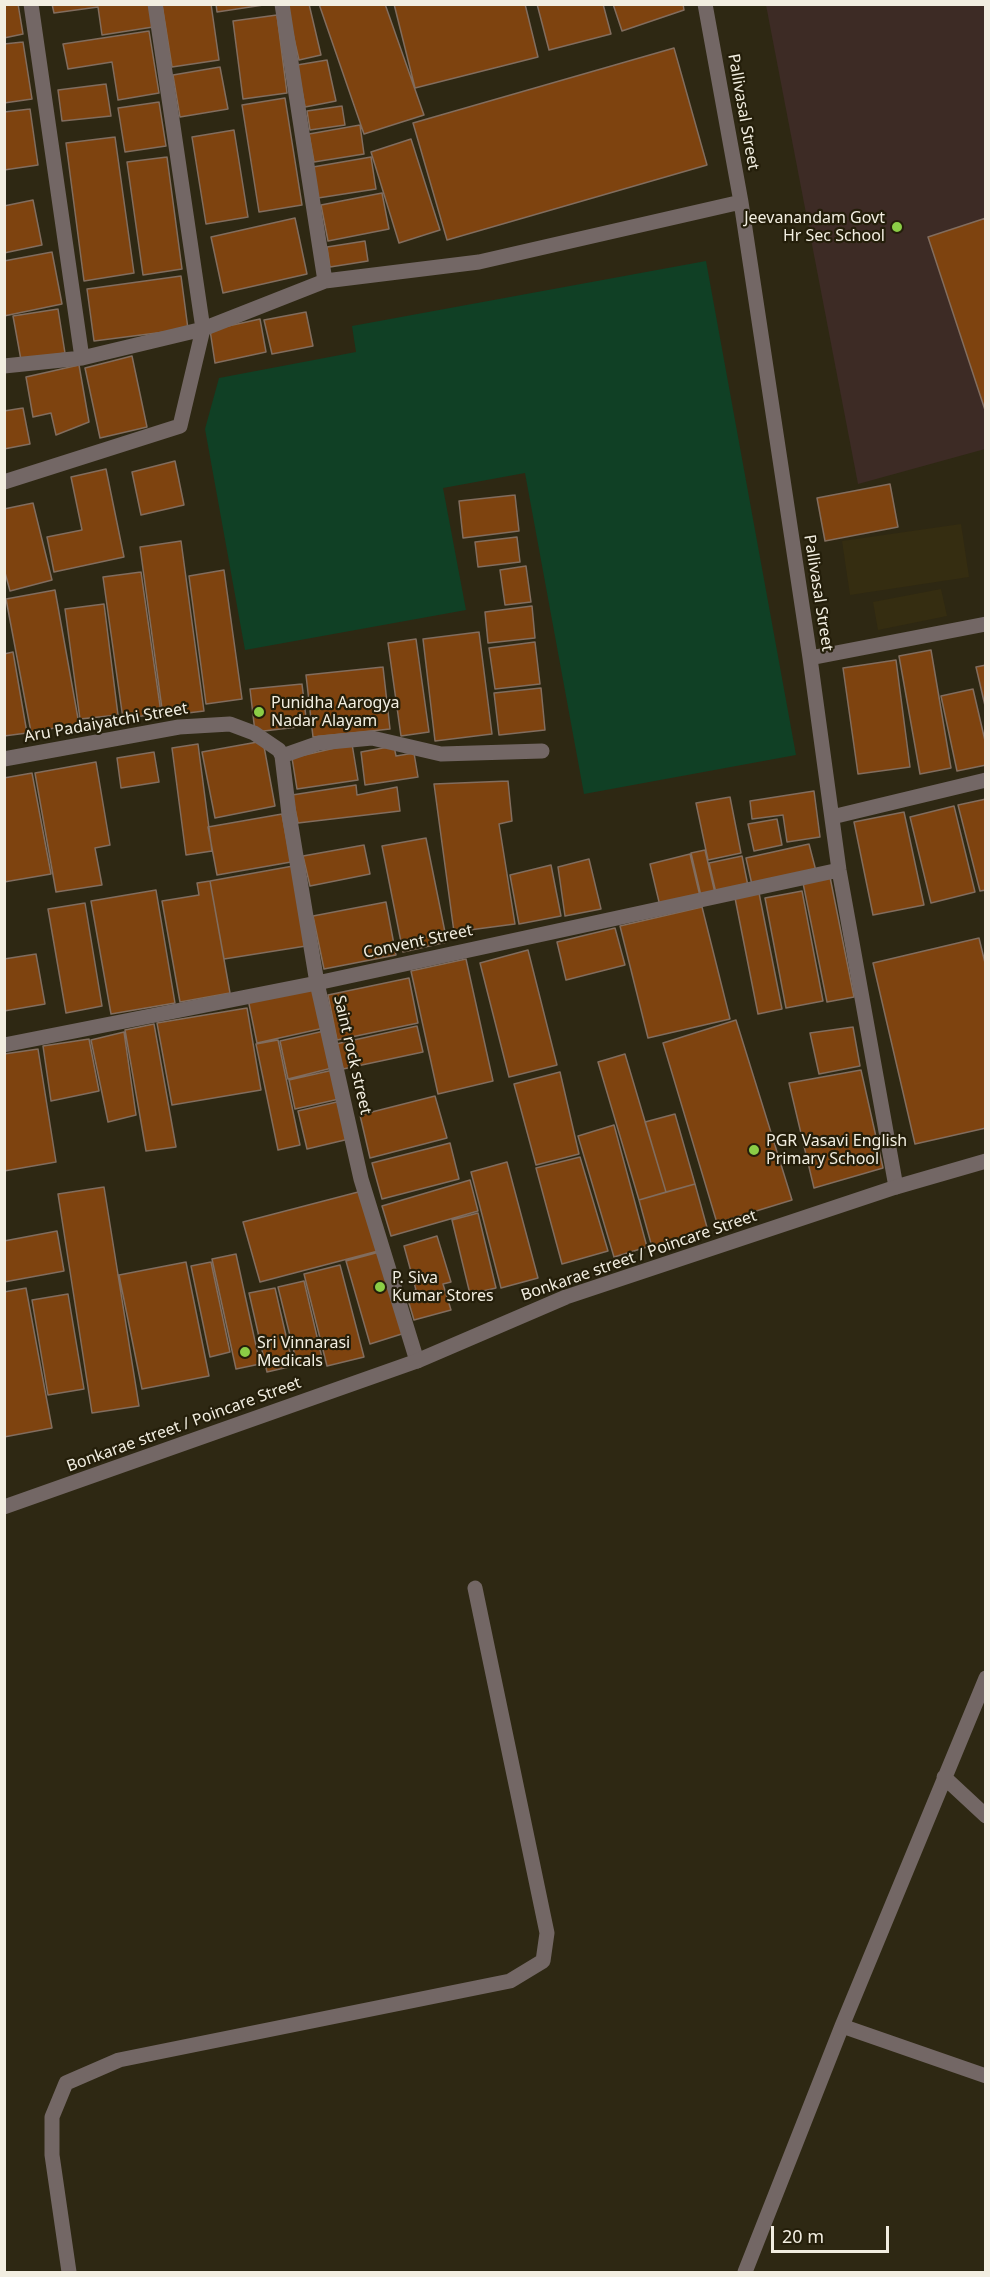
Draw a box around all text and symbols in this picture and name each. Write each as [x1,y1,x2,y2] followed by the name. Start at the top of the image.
[723,52,763,172] street label: Pallivasal Street
[744,208,885,246] place label: Jeevanandam Govt Hr Sec School
[890,220,904,234] marker: Jeevanandam Govt Hr Sec School
[799,533,837,653] street label: Pallivasal Street
[271,693,400,731] place label: Punidha Aarogya Nadar Alayam
[23,699,189,747] street label: Aru Padaiyatchi Street
[252,705,266,719] marker: Punidha Aarogya Nadar Alayam
[362,921,474,963] street label: Convent Street
[329,994,375,1116] street label: Saint rock street
[766,1131,907,1169] place label: PGR Vasavi English Primary School
[747,1143,761,1157] marker: PGR Vasavi English Primary School
[519,1207,759,1305] street label: Bonkarae street / Poincare Street
[392,1268,494,1306] place label: P. Siva Kumar Stores
[373,1280,387,1294] marker: P. Siva Kumar Stores
[257,1333,350,1371] place label: Sri Vinnarasi Medicals
[238,1345,252,1359] marker: Sri Vinnarasi Medicals
[64,1374,304,1476] street label: Bonkarae street / Poincare Street
[774,2214,892,2252] scale bar
[782,2224,824,2248] text: 20 m

